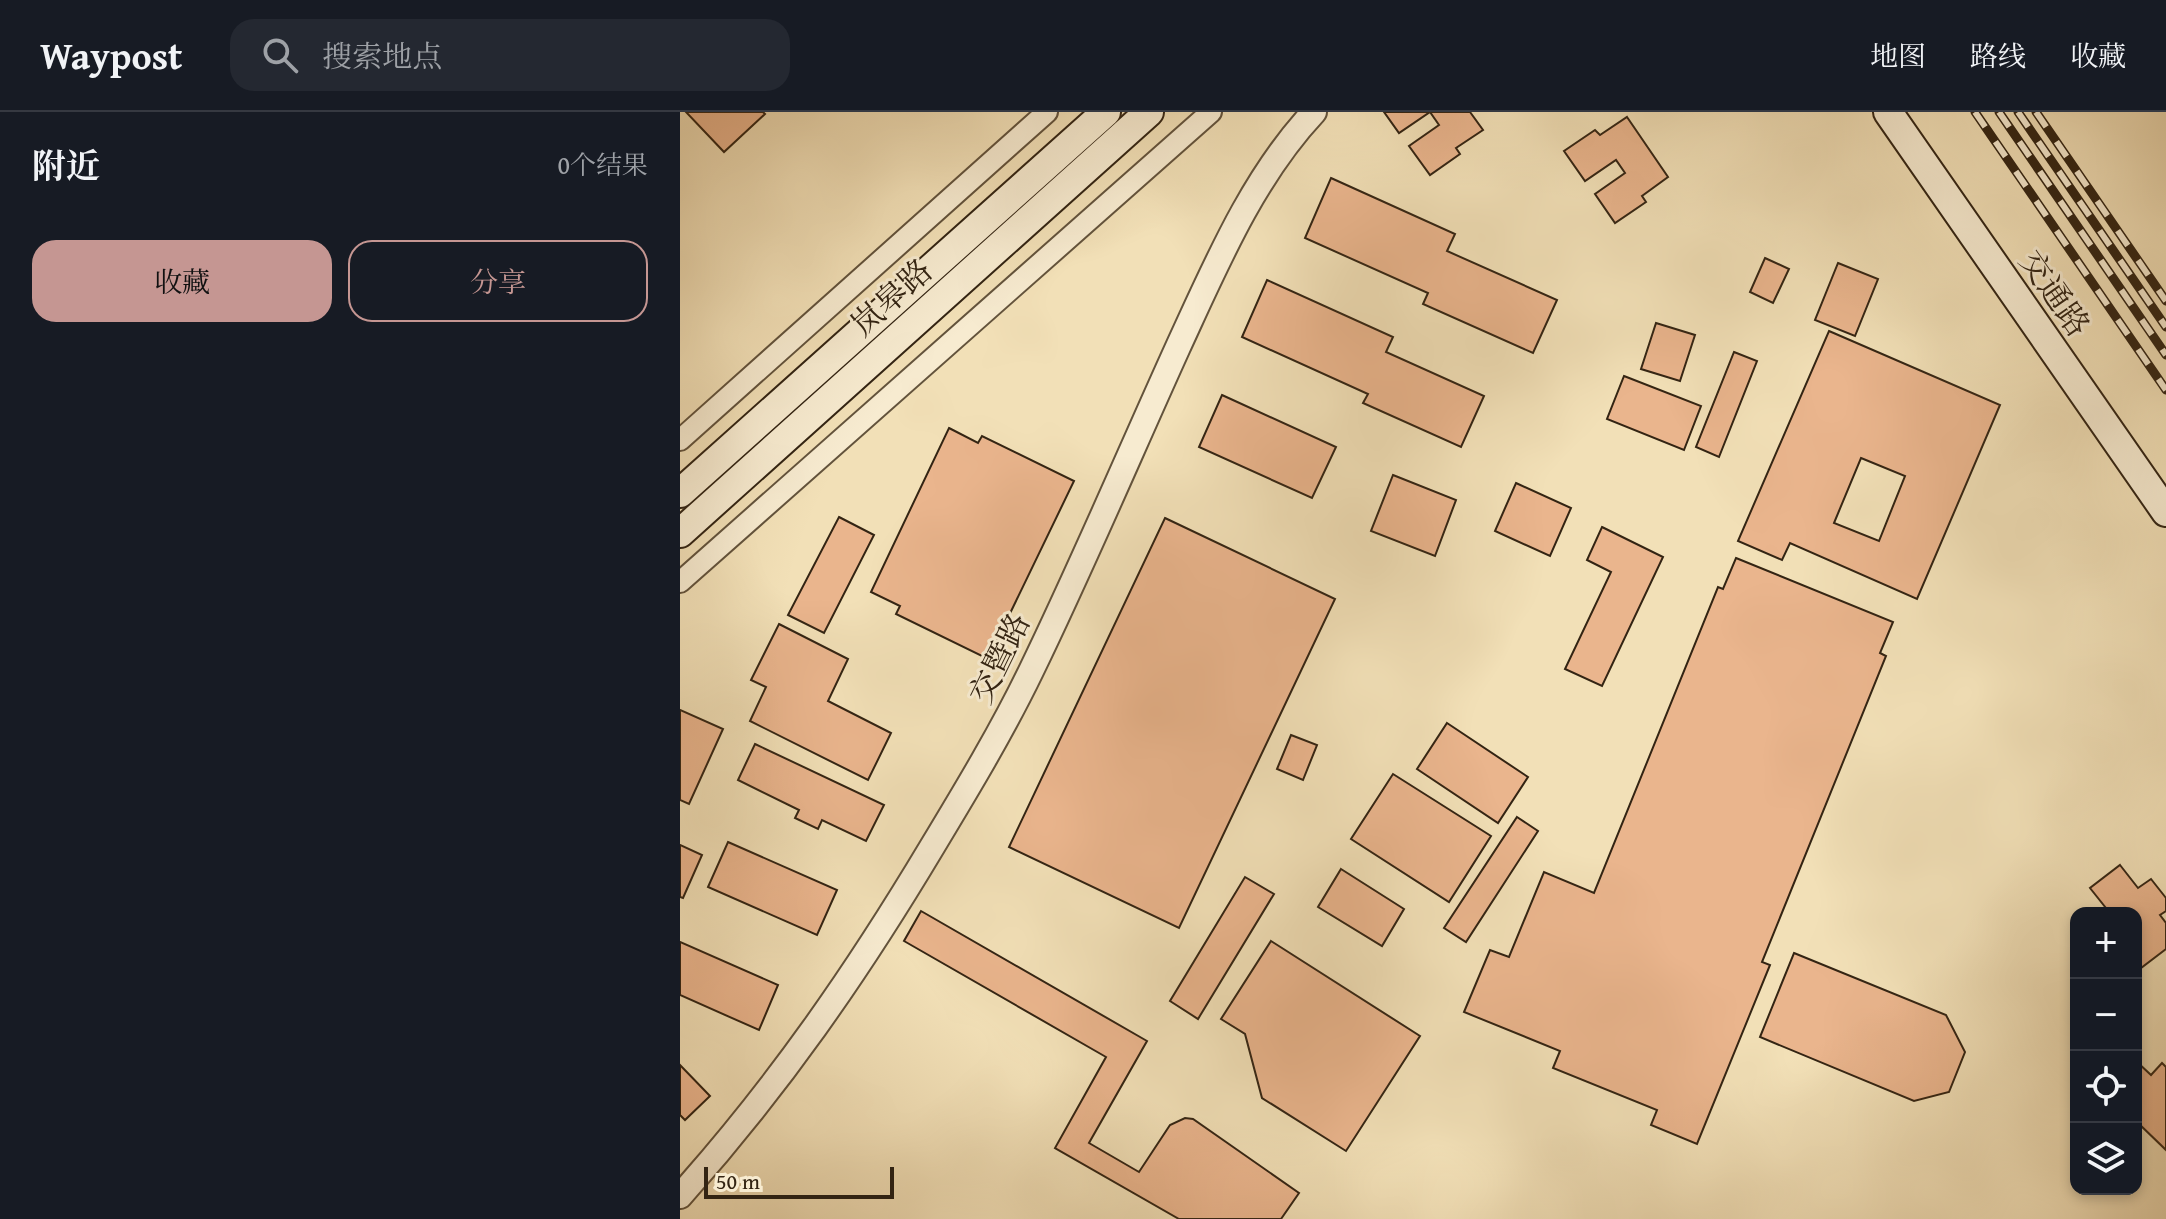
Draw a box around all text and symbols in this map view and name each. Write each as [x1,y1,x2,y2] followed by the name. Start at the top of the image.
[230,19,790,91] search box
[40,27,182,83] text: Waypost
[258,33,302,77] icon: search
[322,34,442,78] text: 搜索地点
[1870,35,1926,76] text: 地图
[1970,35,2026,76] text: 路线
[2070,35,2126,76] text: 收藏
[32,141,100,190] text: 附近
[557,145,648,184] text: 0个结果
[32,240,332,322] button: 收藏
[348,240,648,322] button: 分享
[2008,240,2102,346] street label: 交通路
[840,247,942,347] street label: 岚皋路
[957,605,1041,711] street label: 交暨路
[2070,907,2142,1195] map controls
[2070,907,2142,979] button: +
[2070,979,2142,1051] button: −
[2070,1051,2142,1123] button: locate
[2070,1123,2142,1195] button: layers
[704,1163,894,1199] scale bar
[716,1165,760,1197] text: 50 m

